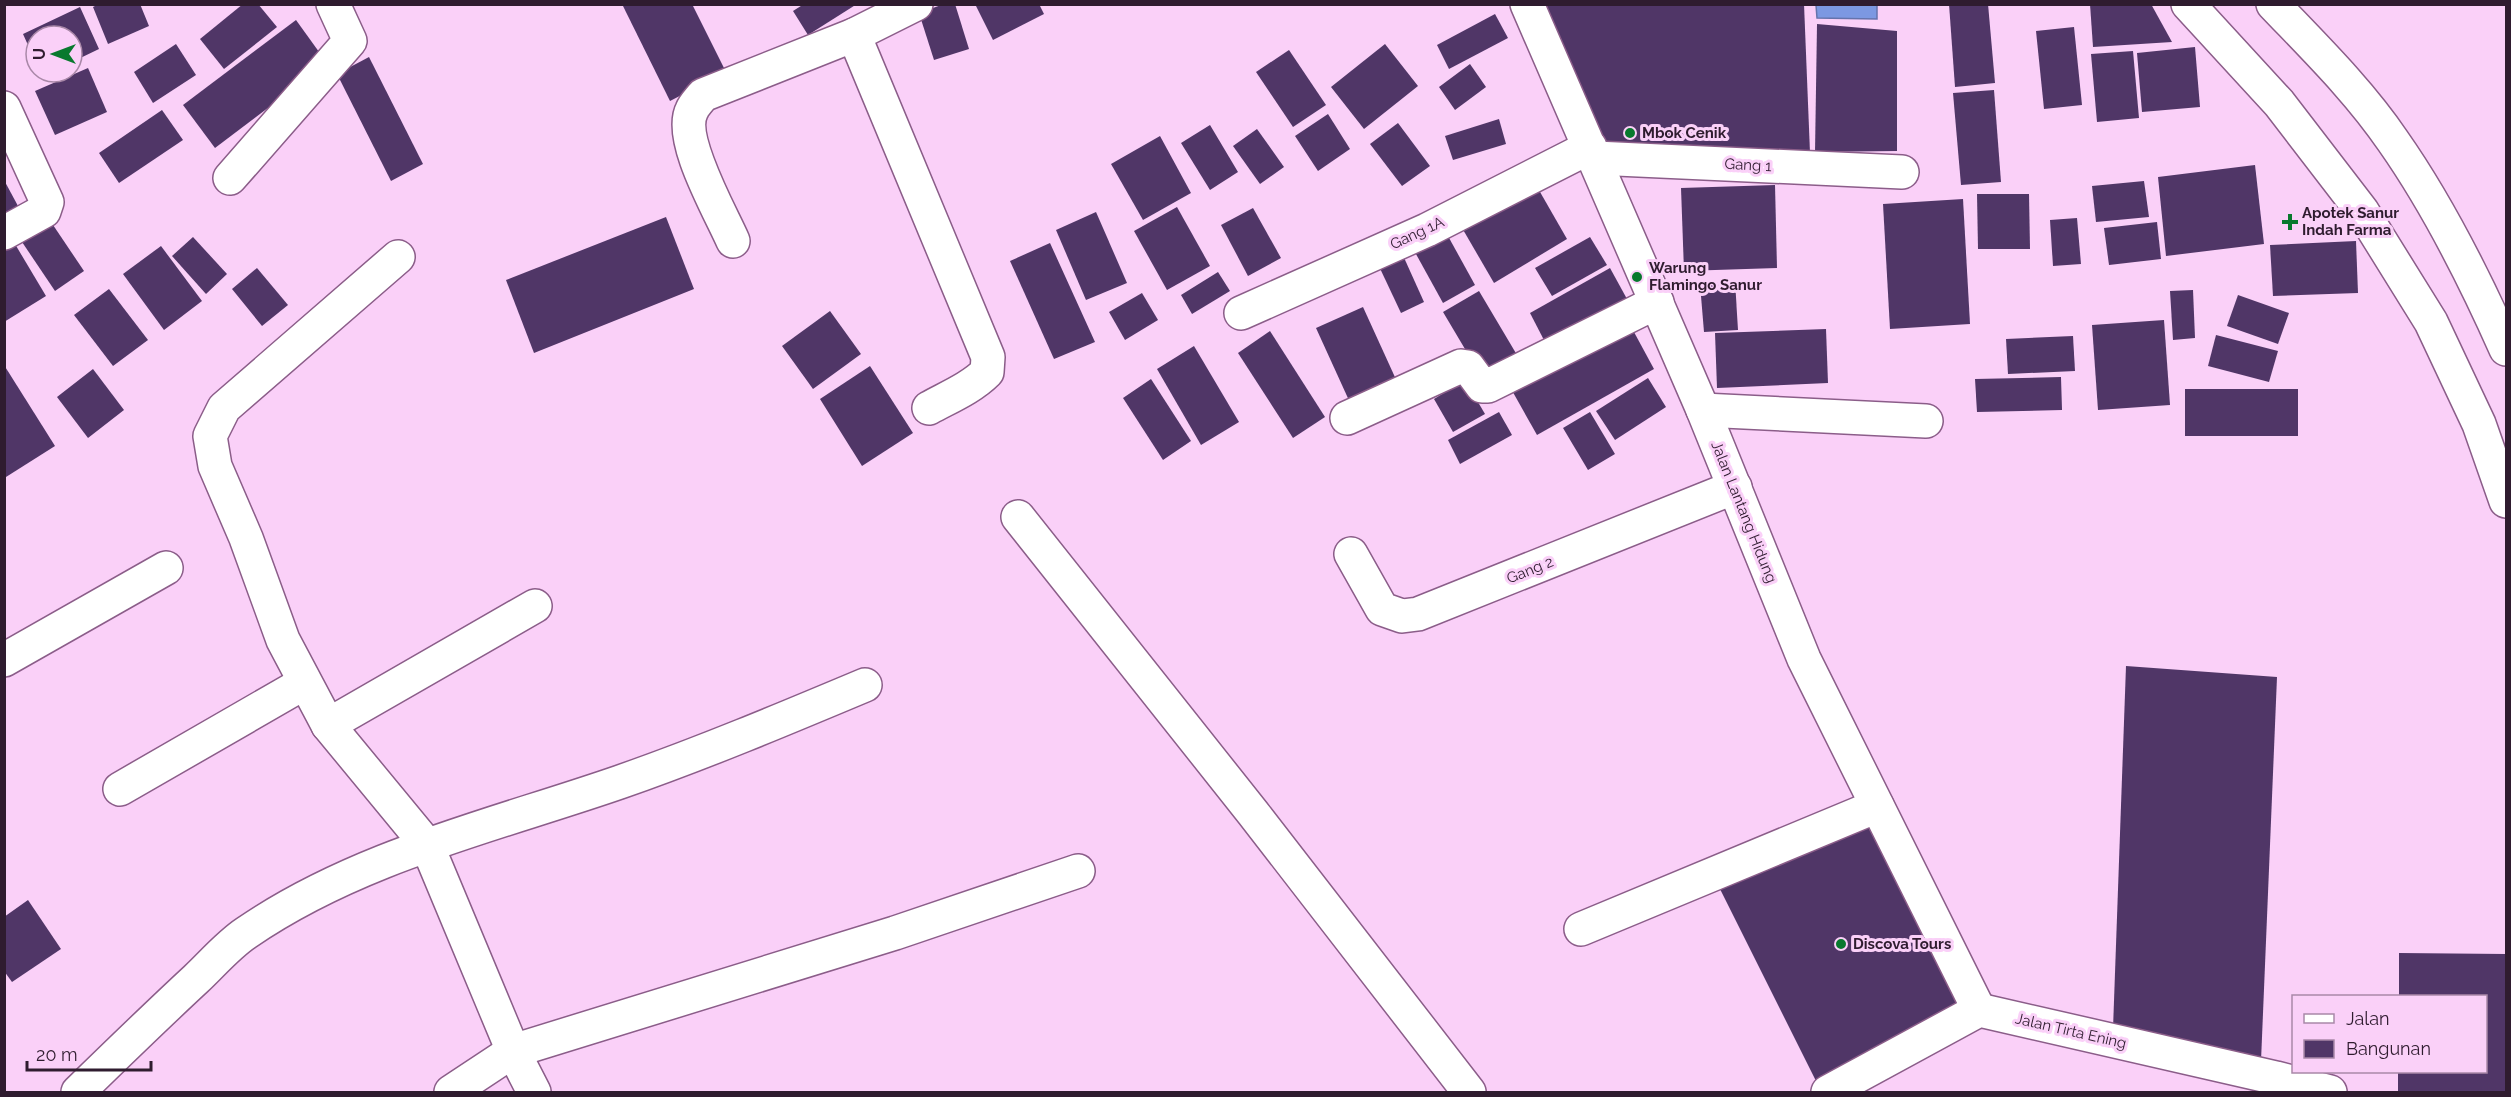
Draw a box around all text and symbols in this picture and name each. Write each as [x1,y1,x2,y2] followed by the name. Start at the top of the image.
[24,24,84,84] north arrow
[30,48,49,60] text: U
[1642,124,1727,142] place label: Mbok Cenik
[1623,126,1637,140] marker: Mbok Cenik
[1724,155,1773,175] street label: Gang 1
[2302,204,2399,239] place label: Apotek Sanur Indah Farma
[1387,213,1447,253] street label: Gang 1A
[2283,215,2297,229] marker: Apotek Sanur Indah Farma
[1649,259,1762,294] place label: Warung Flamingo Sanur
[1630,270,1644,284] marker: Warung Flamingo Sanur
[1707,438,1781,586] street label: Jalan Lantang Hidung
[1504,552,1556,587] street label: Gang 2
[1853,935,1951,953] place label: Discova Tours
[1834,937,1848,951] marker: Discova Tours
[2292,995,2487,1073] legend
[2346,1008,2390,1029] text: Jalan
[2014,1009,2128,1053] street label: Jalan Tirta Ening
[27,1034,152,1072] scale bar
[2346,1038,2431,1059] text: Bangunan
[36,1044,78,1065] text: 20 m

